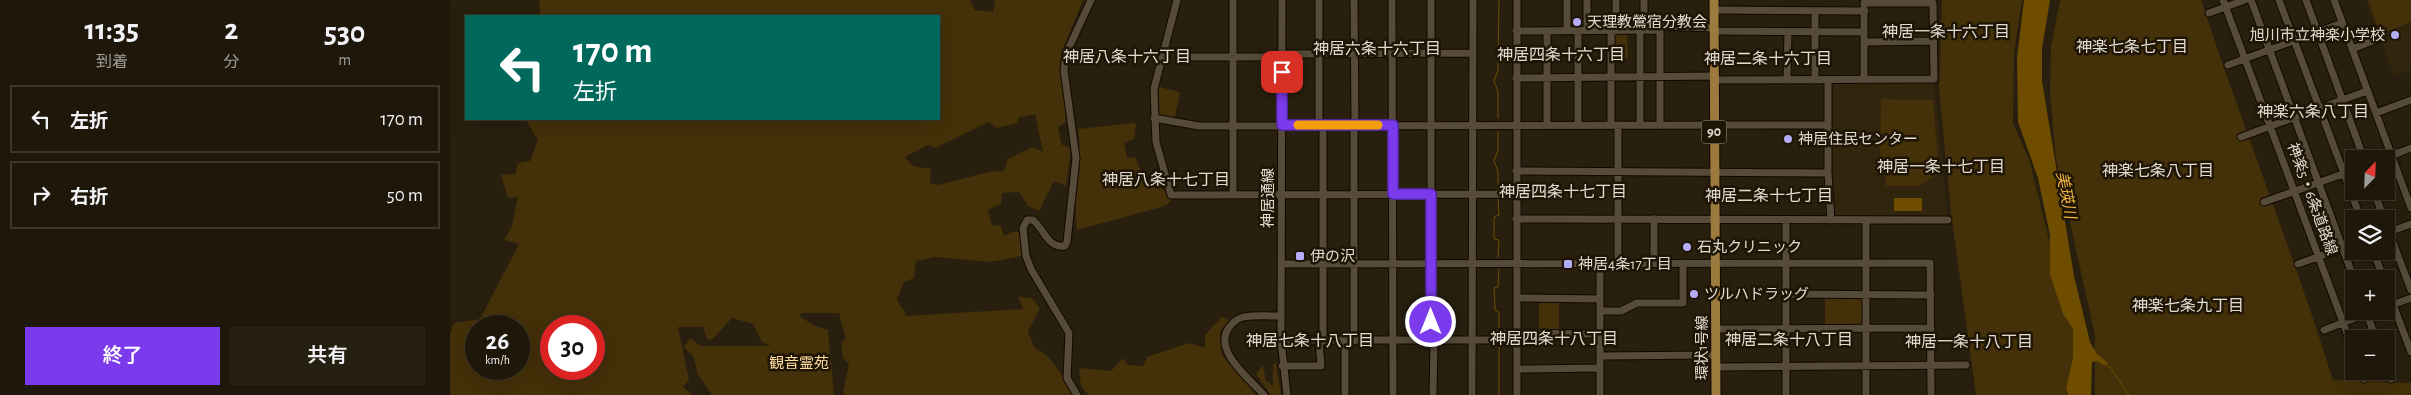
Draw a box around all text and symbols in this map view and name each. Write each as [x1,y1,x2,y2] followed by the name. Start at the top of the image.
[1587,14,1707,30] place label: 天理教鶯宿分教会
[85,15,139,45] text: 11:35
[224,15,238,45] text: 2
[1571,16,1583,28] marker: 天理教鶯宿分教会
[324,18,365,48] text: 530
[1882,23,2010,40] district label: 神居一条十六丁目
[2250,27,2385,43] place label: 旭川市立神楽小学校
[2389,29,2401,41] marker: 旭川市立神楽小学校
[573,34,653,69] text: 170 m
[490,35,555,100] icon: left
[2076,38,2188,55] district label: 神楽七条七丁目
[1313,40,1441,57] district label: 神居六条十六丁目
[1497,46,1625,63] district label: 神居四条十六丁目
[1063,48,1191,65] district label: 神居八条十六丁目
[1704,50,1832,67] district label: 神居二条十六丁目
[1261,51,1303,93] pin
[338,52,351,68] text: m
[96,54,128,70] text: 到着
[223,54,239,70] text: 分
[1268,58,1296,86] icon: arrive
[573,81,617,103] text: 左折
[2257,103,2369,120] district label: 神楽六条八丁目
[27,105,55,133] icon: left
[380,110,423,129] text: 170 m
[70,112,108,131] text: 左折
[1702,120,1726,144] road number: 90
[1798,131,1918,147] place label: 神居住民センター
[1782,133,1794,145] marker: 神居住民センター
[2285,140,2340,257] street label: 神楽5・6条道路線
[2345,150,2395,200] north arrow
[2345,150,2395,380] map controls
[1877,158,2005,175] district label: 神居一条十七丁目
[2102,162,2214,179] district label: 神楽七条八丁目
[1260,168,1276,228] street label: 神居通線
[2054,170,2080,222] water label: 美瑛川
[1102,171,1230,188] district label: 神居八条十七丁目
[27,181,55,209] icon: right
[1499,183,1627,200] district label: 神居四条十七丁目
[387,186,423,205] text: 50 m
[1705,187,1833,204] district label: 神居二条十七丁目
[70,188,108,207] text: 右折
[2345,210,2395,260] button: layers
[1697,239,1802,255] place label: 石丸クリニック
[1681,241,1693,253] marker: 石丸クリニック
[1310,248,1355,264] place label: 伊の沢
[1294,250,1306,262] marker: 伊の沢
[1578,256,1672,272] place label: 神居4条17丁目
[1562,258,1574,270] marker: 神居4条17丁目
[2345,270,2395,320] button: +
[1704,286,1809,302] place label: ツルハドラッグ
[1688,288,1700,300] marker: ツルハドラッグ
[1404,295,1456,347] position arrow
[2132,297,2244,314] district label: 神楽七条九丁目
[540,315,605,380] speed limit sign: 30
[1693,315,1710,381] street label: 環状1号線
[25,327,220,385] button: 終了
[230,327,425,385] button: 共有
[486,329,509,354] text: 26
[1490,330,1618,347] district label: 神居四条十八丁目
[2345,330,2395,380] button: −
[1725,331,1853,348] district label: 神居二条十八丁目
[1246,332,1374,349] district label: 神居七条十八丁目
[1905,333,2033,350] district label: 神居一条十八丁目
[485,354,510,366] text: km/h
[769,355,829,371] park label: 観音霊苑

